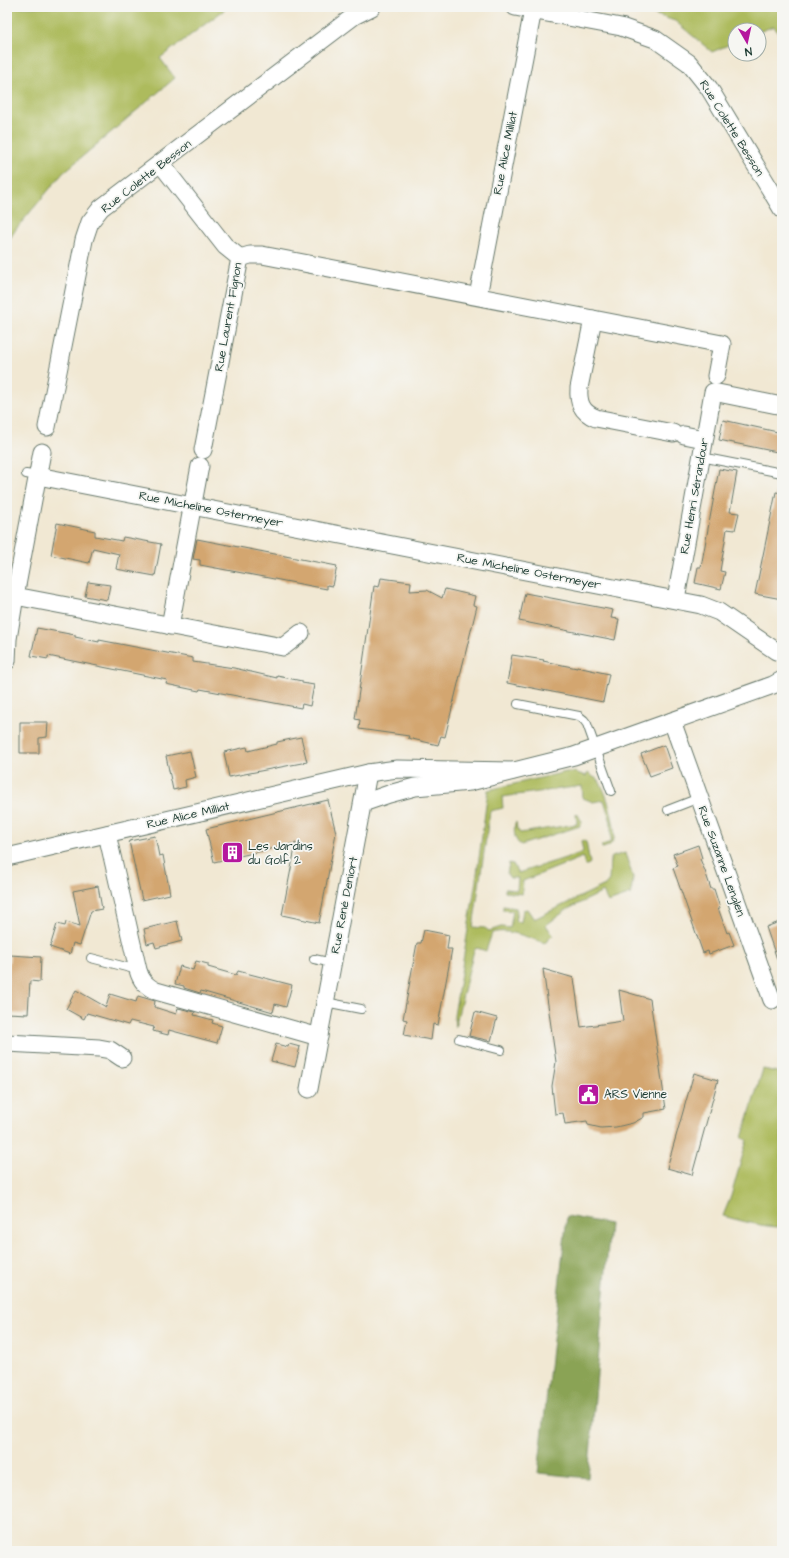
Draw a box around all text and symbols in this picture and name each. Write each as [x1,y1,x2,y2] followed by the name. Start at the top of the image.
[727,22,767,62] north arrow
[744,43,753,59] text: N
[695,77,768,180] street label: Rue Colette Besson
[489,110,522,196] street label: Rue Alice Milliat
[98,136,195,217] street label: Rue Colette Besson
[211,261,247,373] street label: Rue Laurent Fignon
[676,436,713,555] street label: Rue Henri Sérandour
[137,487,285,533] street label: Rue Micheline Ostermeyer
[455,549,603,595] street label: Rue Micheline Ostermeyer
[145,798,231,833] street label: Rue Alice Milliat
[693,804,749,919] street label: Rue Suzanne Lenglen
[248,838,313,869] place label: Les Jardins du Golf 2
[220,840,246,866] building icon: Les Jardins du Golf 2
[327,855,362,955] street label: Rue René Deniort
[576,1081,602,1107] public building icon: ARS Vienne
[604,1086,668,1103] place label: ARS Vienne

